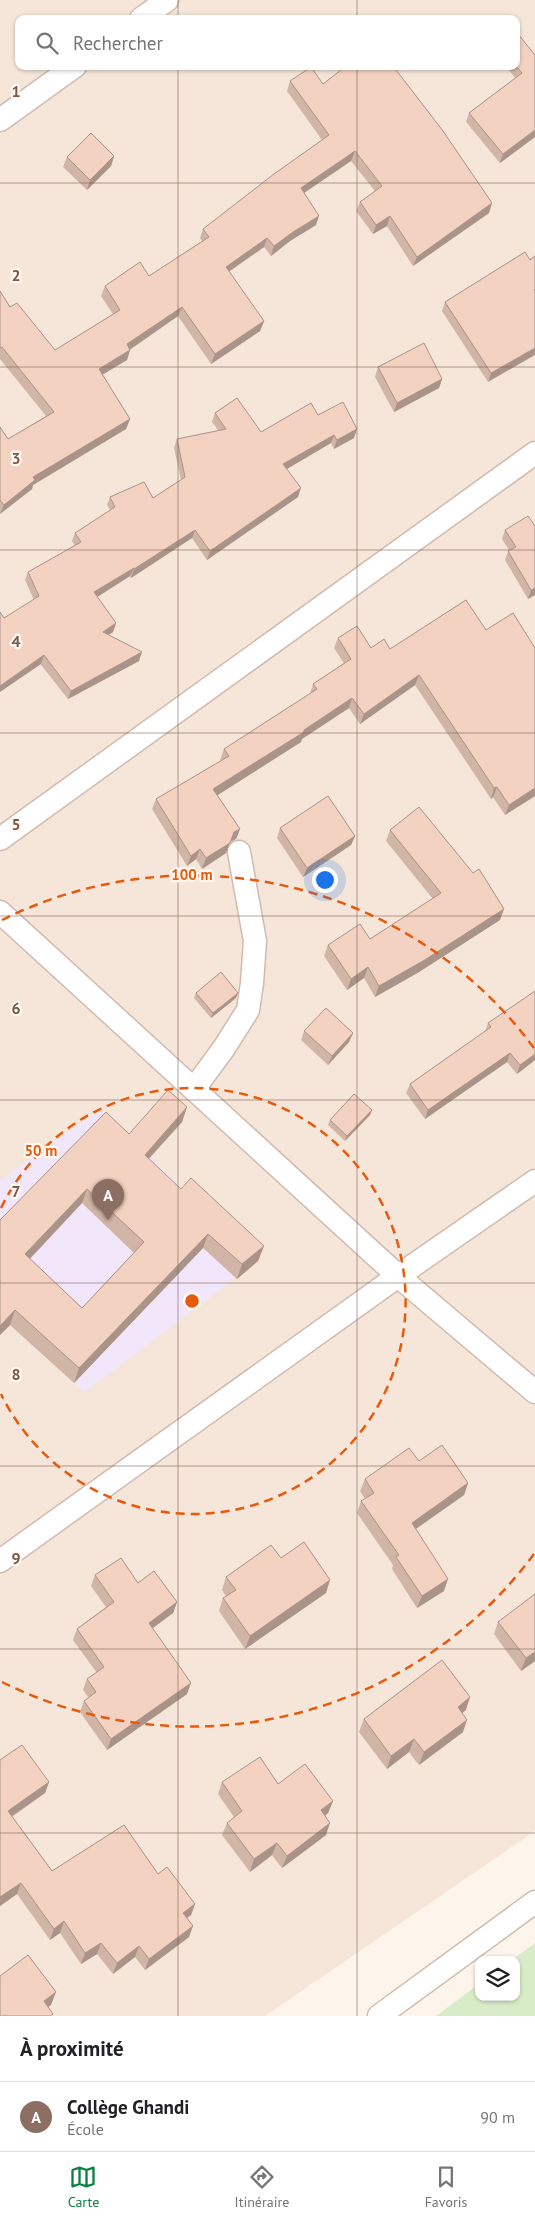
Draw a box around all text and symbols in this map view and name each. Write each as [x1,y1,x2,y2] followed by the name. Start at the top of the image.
[15,15,520,70] search box
[33,29,61,57] icon: search
[73,31,163,55] text: Rechercher
[11,81,21,101] text: 1
[11,265,21,285] text: 2
[11,448,21,468] text: 3
[11,631,21,651] text: 4
[11,814,21,834] text: 5
[171,865,213,884] text: 100 m
[312,867,338,893] your location
[11,998,21,1018] text: 6
[25,1141,57,1160] text: 50 m
[92,1179,124,1220] pin: A
[11,1181,21,1201] text: 7
[183,1292,201,1310] centre of rings
[11,1364,21,1384] text: 8
[11,1548,21,1568] text: 9
[475,1956,520,2001] map controls
[475,1956,520,2001] button: layers
[20,2035,124,2062] text: À proximité
[67,2095,189,2119] text: Collège Ghandi
[31,2107,41,2127] text: A
[480,2107,515,2127] text: 90 m
[67,2119,104,2139] text: École
[68,2163,99,2211] tab: Carte
[235,2163,289,2211] tab: Itinéraire
[425,2163,467,2211] tab: Favoris

